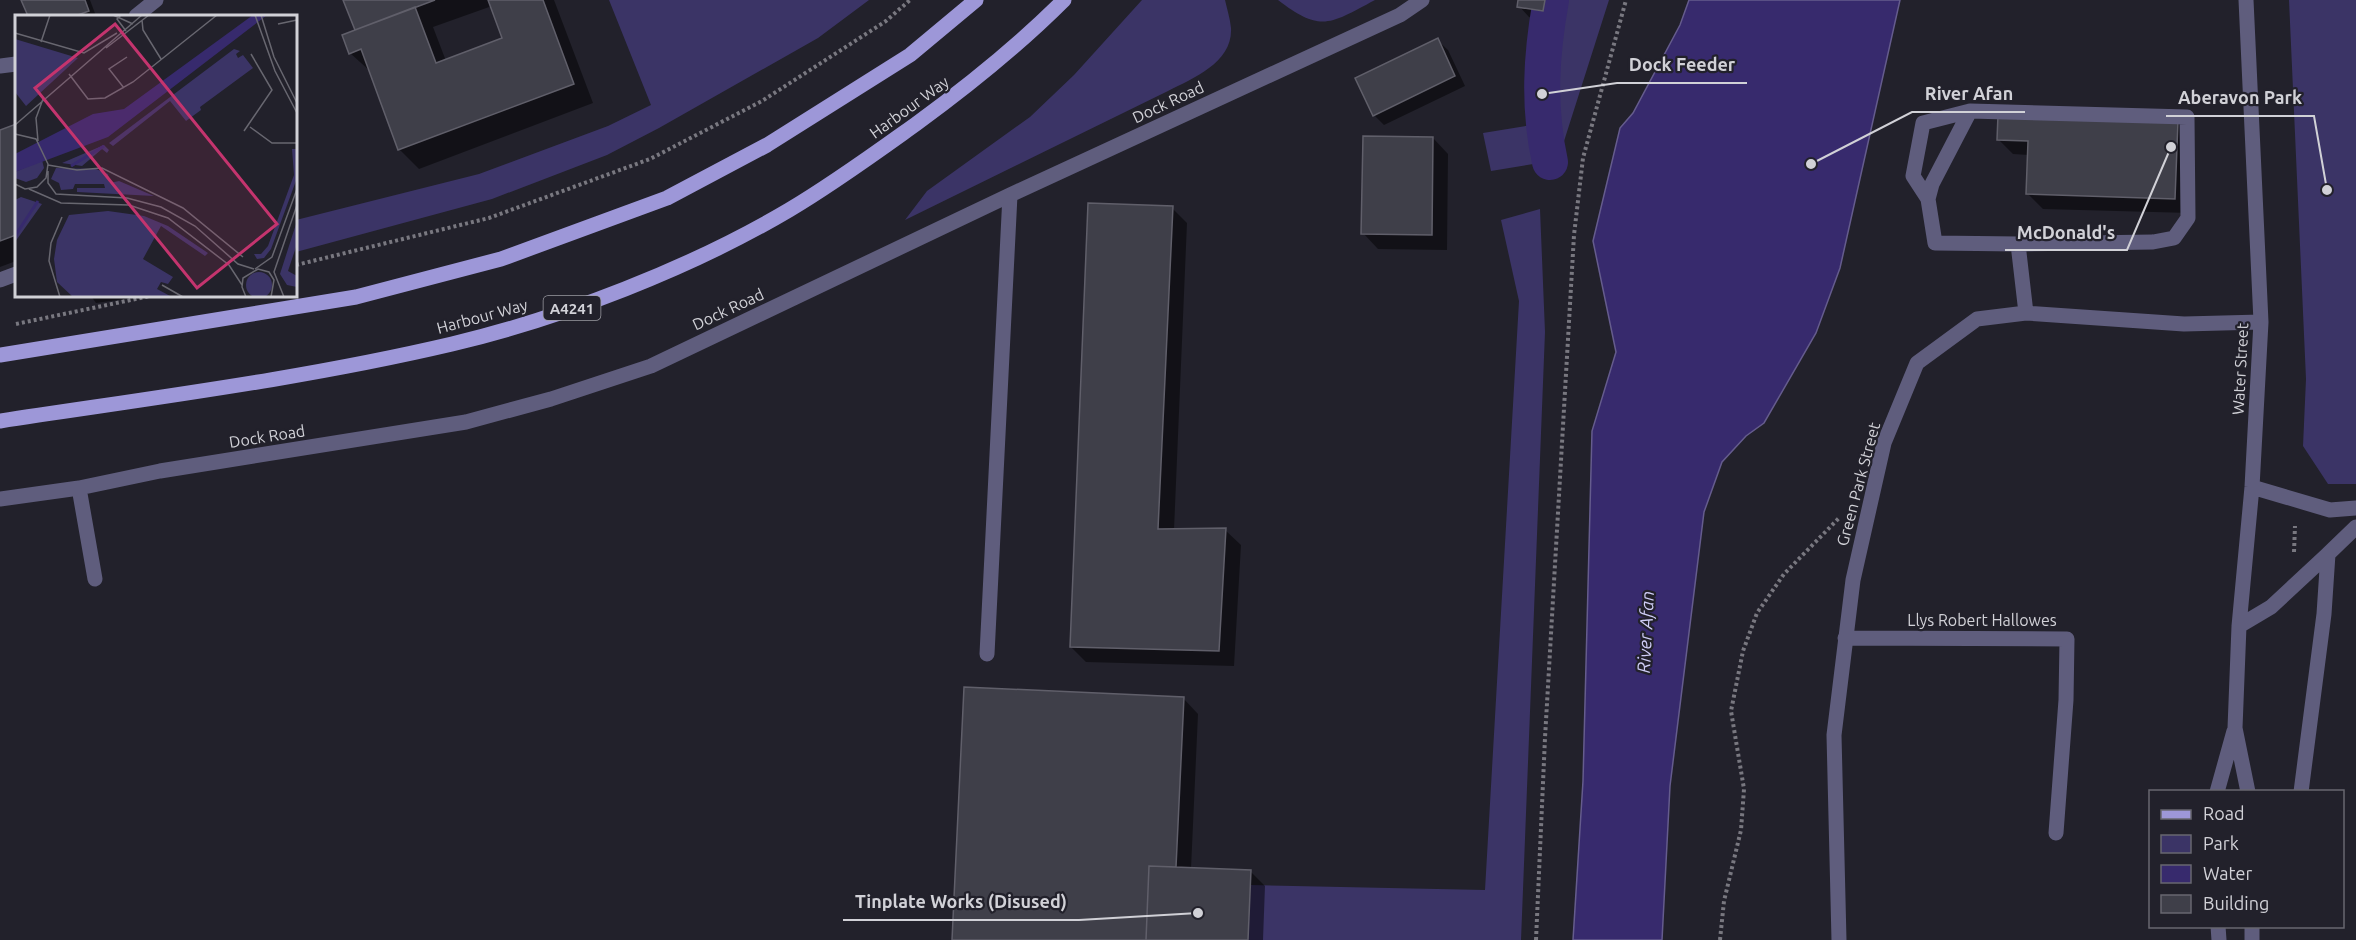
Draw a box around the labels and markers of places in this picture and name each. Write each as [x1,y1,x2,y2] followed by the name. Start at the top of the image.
[1617,47,1747,83] callout: Dock Feeder
[1912,76,2025,112] callout: River Afan
[2166,80,2314,116] callout: Aberavon Park
[2005,214,2127,250] callout: McDonald's
[843,884,1079,920] callout: Tinplate Works (Disused)

